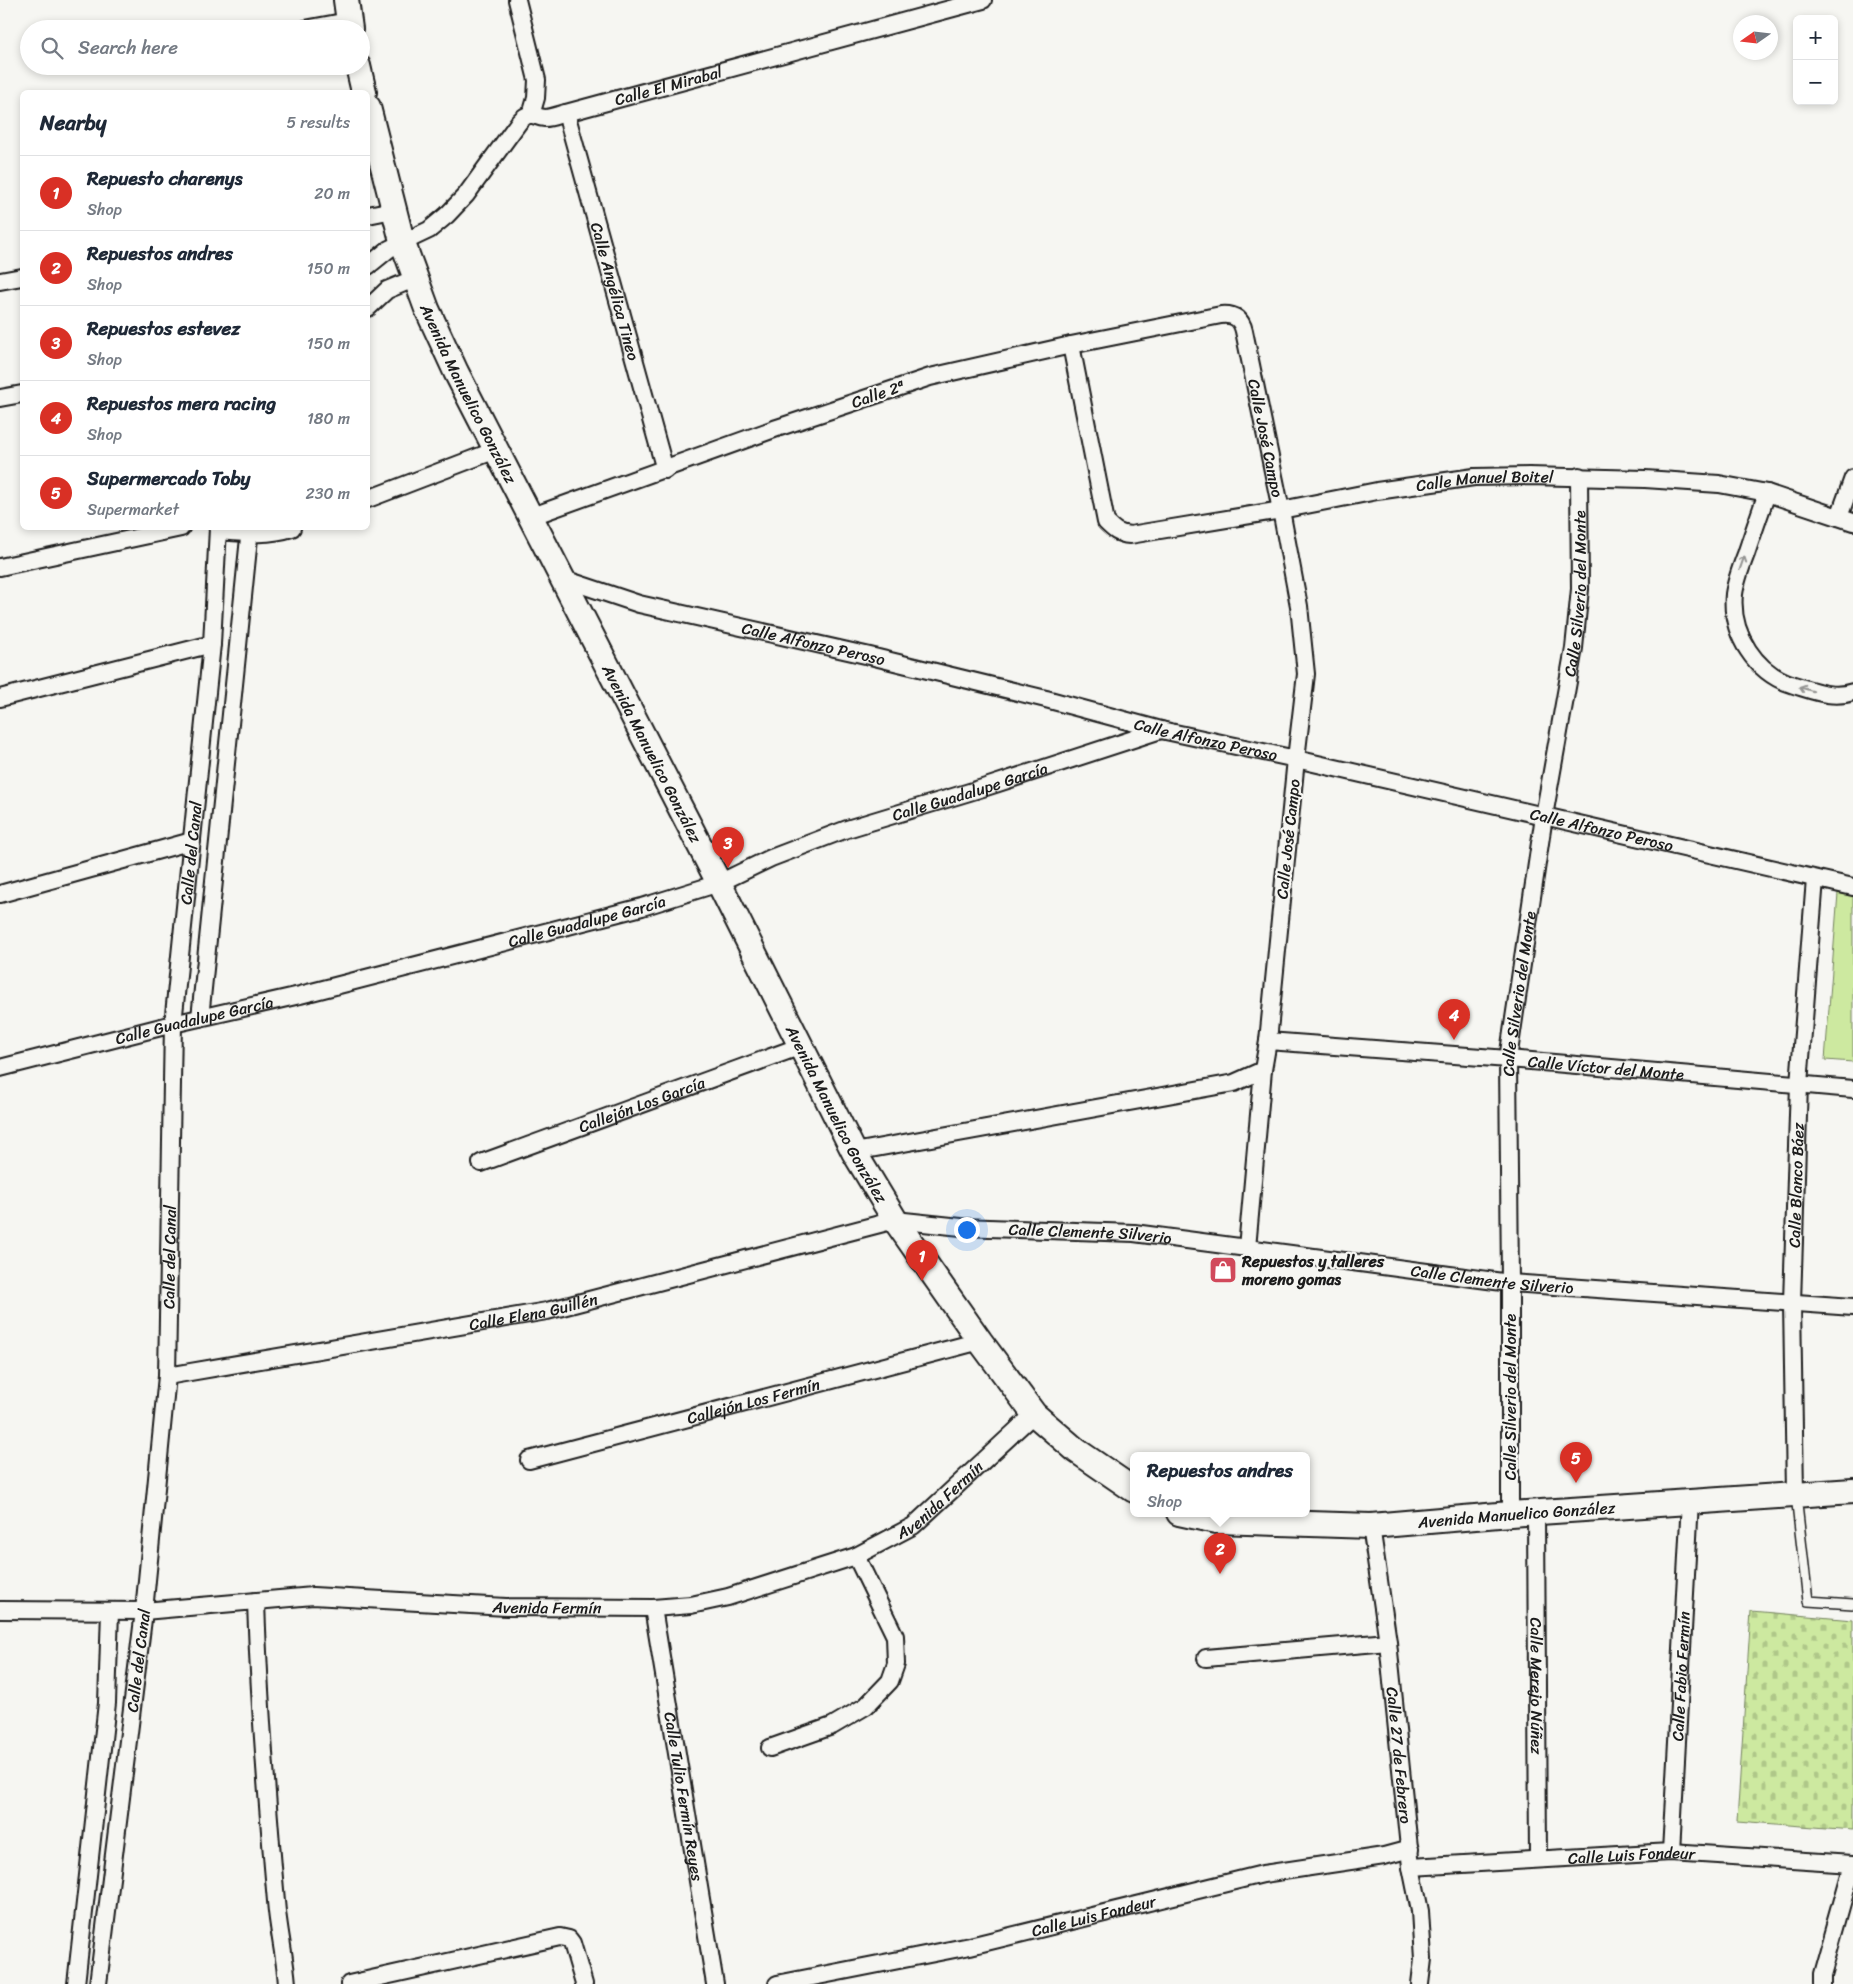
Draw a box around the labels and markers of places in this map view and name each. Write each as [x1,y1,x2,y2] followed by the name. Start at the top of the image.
[712,827,744,868] pin: 3
[1438,999,1470,1040] pin: 4
[906,1240,938,1281] pin: 1
[1241,1247,1385,1294] place label: Repuestos y talleres moreno gomas
[1208,1255,1238,1285] shop icon: Repuestos y talleres moreno gomas
[1560,1442,1592,1483] pin: 5
[1204,1533,1236,1574] pin: 2

